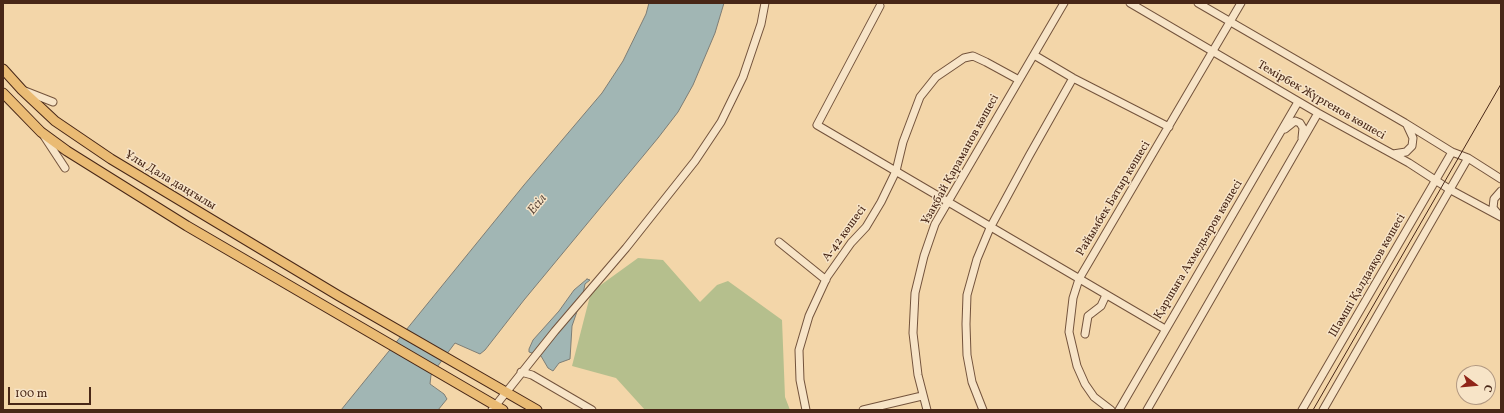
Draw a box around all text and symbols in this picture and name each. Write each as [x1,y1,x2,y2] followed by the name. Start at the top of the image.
[1254,58,1388,144] street label: Темірбек Жүргенов көшесі
[919,92,1003,228] street label: Ұзақбай Қараманов көшесі
[1074,139,1154,259] street label: Райымбек Батыр көшесі
[122,148,218,214] street label: Ұлы Дала даңғылы
[1152,178,1246,322] street label: Қаршыға Ахмедьяров көшесі
[525,192,551,218] water label: Есіл
[820,203,870,265] street label: А-42 көшесі
[1327,212,1409,340] street label: Шәмші Қалдаяқов көшесі
[1456,365,1496,405] north arrow
[10,379,93,405] scale bar
[1479,383,1495,394] text: С
[15,386,47,402] text: 100 m

